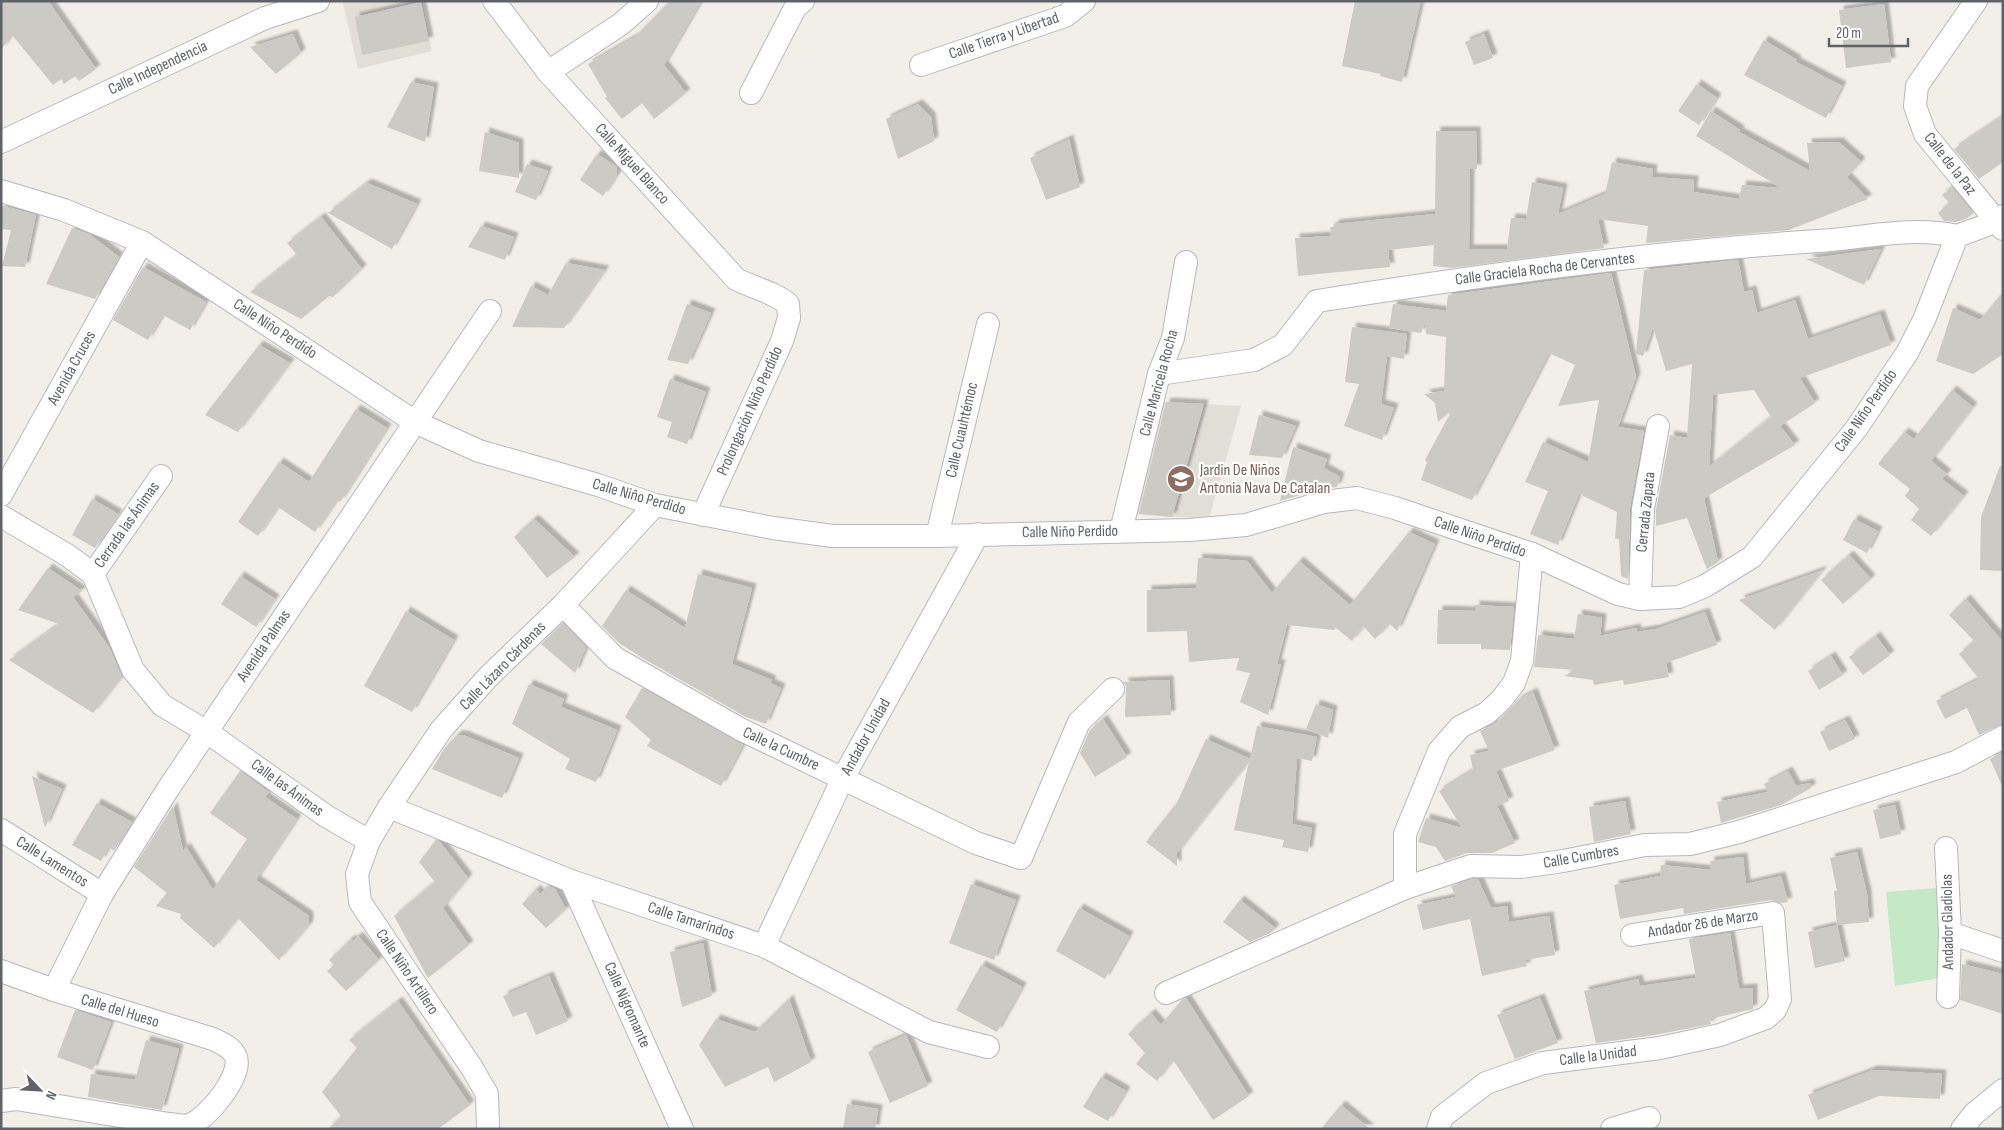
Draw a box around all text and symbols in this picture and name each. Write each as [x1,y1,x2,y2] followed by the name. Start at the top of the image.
[946,8,1062,64] street label: Calle Tierra y Libertad
[1829,15,1908,47] scale bar
[1836,24,1861,43] text: 20 m
[105,37,211,99] street label: Calle Independencia
[591,120,673,208] street label: Calle Miguel Blanco
[1920,129,1981,199] street label: Calle de la Paz
[1454,249,1636,289] street label: Calle Graciela Rocha de Cervantes
[229,295,321,363] street label: Calle Niño Perdido
[43,327,100,409] street label: Avenida Cruces
[1136,328,1182,438] street label: Calle Maricela Rocha
[713,343,787,479] street label: Prolongación Niño Perdido
[1831,366,1901,456] street label: Calle Niño Perdido
[942,380,982,480] street label: Calle Cuauhtémoc
[1199,461,1330,498] place label: Jardin De Niños Antonia Nava De Catalan
[1166,464,1196,494] school or university icon: Jardin De Niños Antonia Nava De Catalan
[1632,471,1660,553] street label: Cerrada Zapata
[590,475,688,519] street label: Calle Niño Perdido
[90,478,164,572] street label: Cerrada las Ánimas
[1431,512,1529,562] street label: Calle Niño Perdido
[1022,522,1118,542] street label: Calle Niño Perdido
[233,606,295,686] street label: Avenida Palmas
[456,618,550,714] street label: Calle Lázaro Cárdenas
[837,695,895,779] street label: Andador Unidad
[740,723,822,775] street label: Calle la Cumbre
[247,755,327,821] street label: Calle las Ánimas
[12,832,92,892] street label: Calle Lamentos
[1542,841,1621,873] street label: Calle Cumbres
[1938,874,1958,971] street label: Andador Gladiolas
[645,898,737,944] street label: Calle Tamarindos
[1645,906,1760,942] street label: Andador 26 de Marzo
[371,926,443,1018] street label: Calle Niño Artillero
[600,959,654,1051] street label: Calle Nigromante
[79,990,161,1032] street label: Calle del Hueso
[1558,1042,1638,1070] street label: Calle la Unidad
[15,1065,65,1115] north arrow
[42,1088,61,1102] text: N

